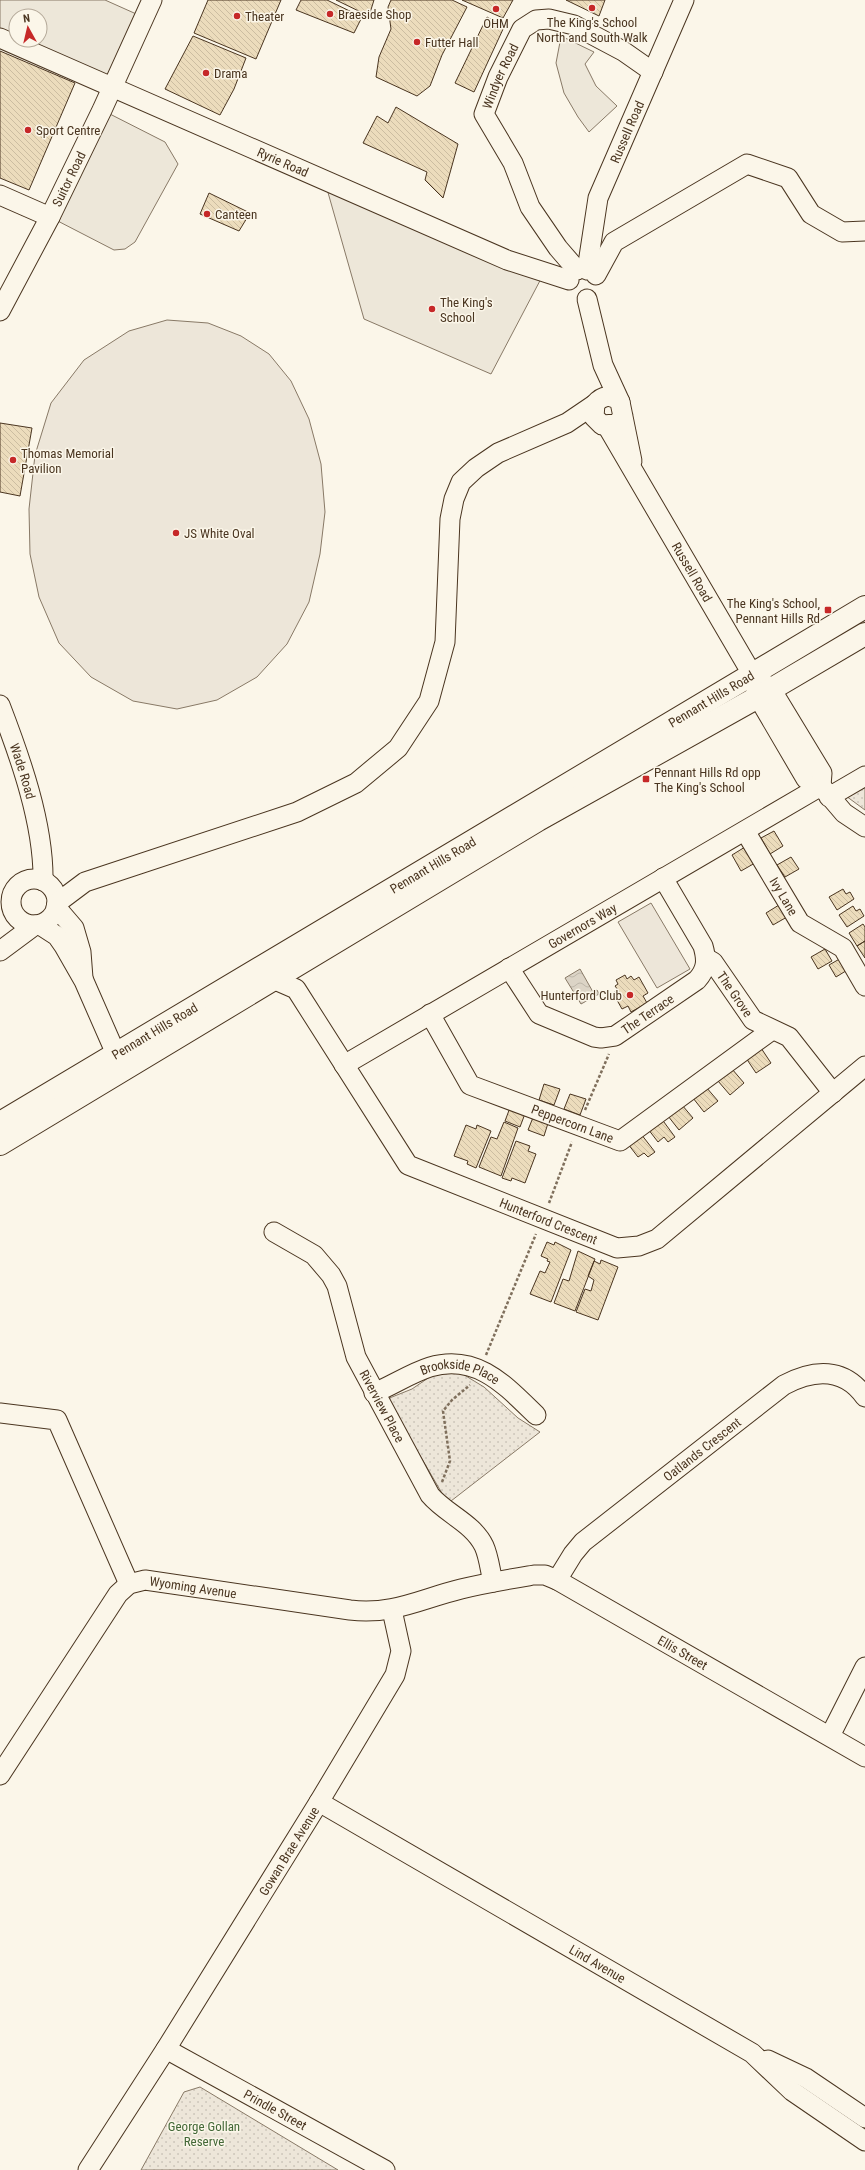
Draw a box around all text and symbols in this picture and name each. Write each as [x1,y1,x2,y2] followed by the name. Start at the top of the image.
[587,3,597,13] marker: The King's School North and South Walk
[491,4,501,14] marker: OHM
[338,7,412,22] place label: Braeside Shop
[8,8,48,48] north arrow
[245,9,284,24] place label: Theater
[325,9,335,19] marker: Braeside Shop
[232,11,242,21] marker: Theater
[22,12,31,25] text: N
[536,15,648,45] place label: The King's School North and South Walk
[483,16,509,31] place label: OHM
[425,35,478,50] place label: Futter Hall
[412,37,422,47] marker: Futter Hall
[480,41,522,111] street label: Windyer Road
[214,66,247,81] place label: Drama
[201,68,211,78] marker: Drama
[607,99,647,165] street label: Russell Road
[36,123,100,138] place label: Sport Centre
[23,125,33,135] marker: Sport Centre
[255,145,311,180] street label: Ryrie Road
[49,149,89,209] street label: Suitor Road
[215,207,257,222] place label: Canteen
[202,209,212,219] marker: Canteen
[440,295,493,325] place label: The King's School
[427,304,437,314] marker: The King's School
[21,446,114,476] place label: Thomas Memorial Pavilion
[8,455,18,465] marker: Thomas Memorial Pavilion
[184,526,255,541] place label: JS White Oval
[171,528,181,538] marker: JS White Oval
[669,540,715,605] street label: Russell Road
[727,596,820,626] place label: The King's School, Pennant Hills Rd
[823,605,833,615] marker: The King's School, Pennant Hills Rd
[666,668,757,731] street label: Pennant Hills Road
[7,741,38,801] street label: Wade Road
[654,765,761,795] place label: Pennant Hills Rd opp The King's School
[641,774,651,784] marker: Pennant Hills Rd opp The King's School
[387,834,479,897] street label: Pennant Hills Road
[766,875,801,918] street label: Ivy Lane
[546,900,620,952] street label: Governors Way
[714,969,756,1020] street label: The Grove
[540,988,622,1003] place label: Hunterford Club
[625,990,635,1000] marker: Hunterford Club
[619,991,677,1037] street label: The Terrace
[109,1000,200,1063] street label: Pennant Hills Road
[529,1102,616,1146] street label: Peppercorn Lane
[497,1195,600,1248] street label: Hunterford Crescent
[418,1357,502,1387] street label: Brookside Place
[356,1367,407,1445] street label: Riverview Place
[660,1415,744,1484] street label: Oatlands Crescent
[149,1574,237,1601] street label: Wyoming Avenue
[655,1633,710,1673] street label: Ellis Street
[256,1804,322,1898] street label: Gowan Brae Avenue
[567,1942,628,1986] street label: Lind Avenue
[241,2087,309,2133] street label: Prindle Street
[168,2119,240,2149] park label: George Gollan Reserve

